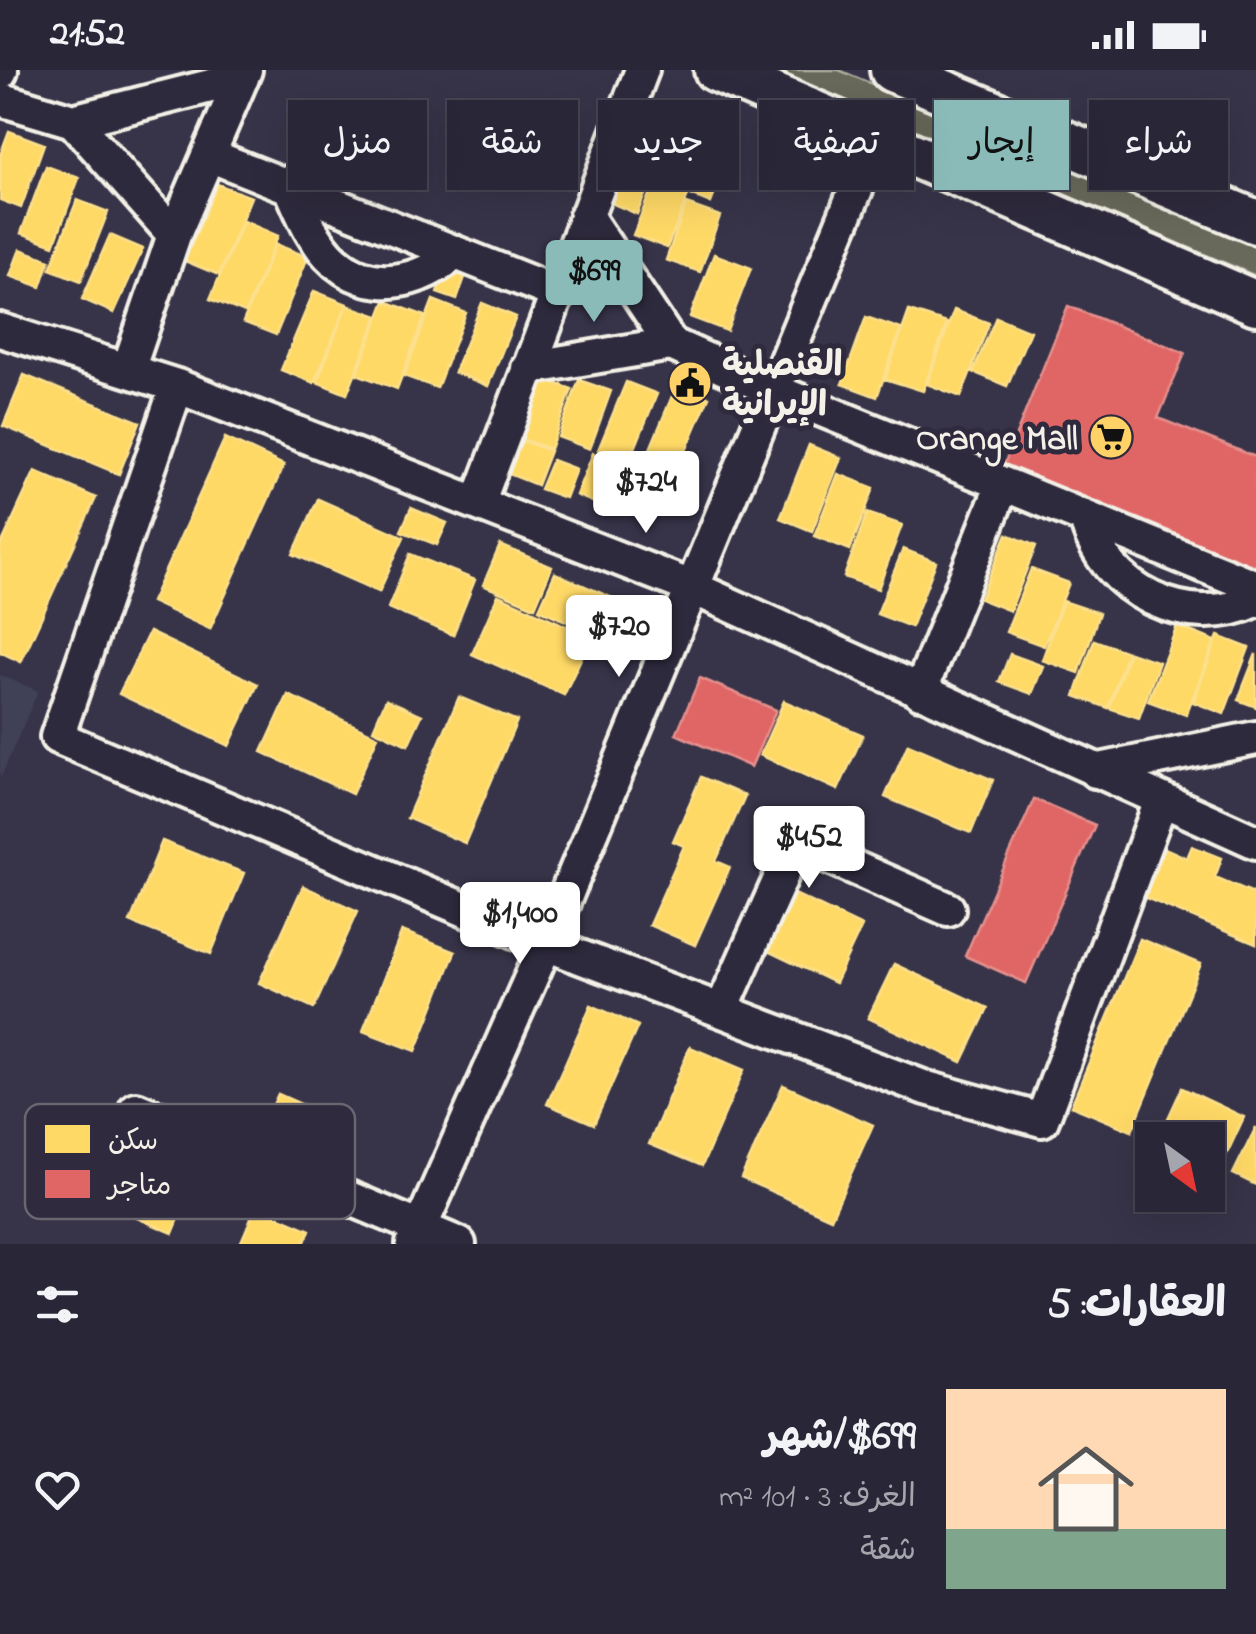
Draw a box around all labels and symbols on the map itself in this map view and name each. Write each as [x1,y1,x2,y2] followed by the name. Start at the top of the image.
[535,240,653,325] pin: $699
[722,341,843,432] place label: القنصلية الإيرانية
[667,360,713,406] public building icon: القنصلية الإيرانية
[1088,414,1134,460] supermarket icon: Orange Mall
[916,415,1078,467] place label: Orange Mall
[587,451,705,536] pin: $724
[560,595,678,680] pin: $720
[750,806,868,891] pin: $452
[439,882,601,967] pin: $1,400
[25,1104,355,1219] legend
[108,1122,158,1163] text: سكن
[1135,1122,1225,1212] north arrow
[106,1167,171,1208] text: متاجر

